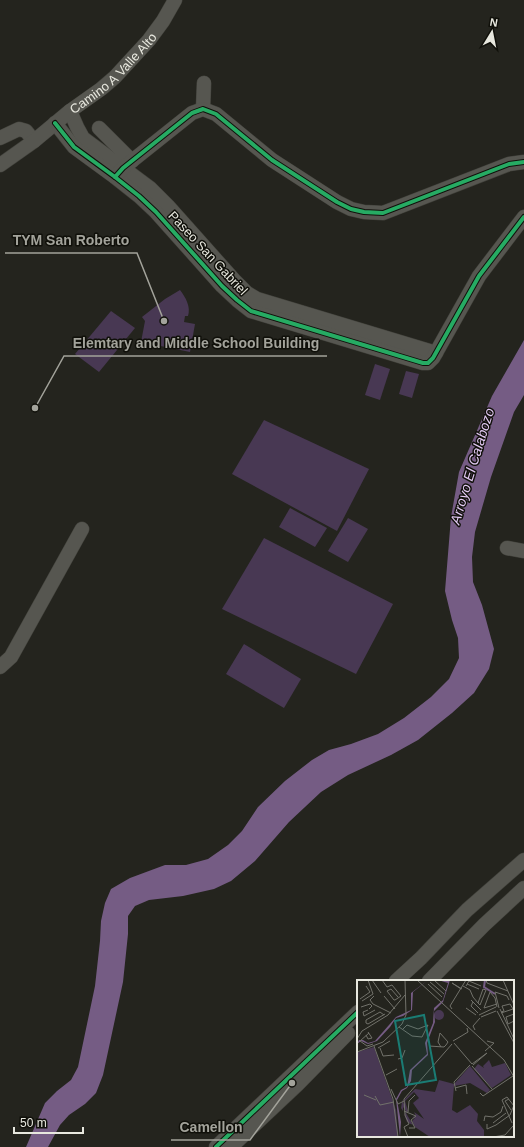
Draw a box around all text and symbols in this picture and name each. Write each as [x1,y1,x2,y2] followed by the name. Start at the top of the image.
[472,12,512,52] north arrow
[489,16,499,29] text: N
[67,30,159,116] street label: Camino A Valle Alto
[165,208,251,298] street label: Paseo San Gabriel
[5,227,137,253] callout: TYM San Roberto
[13,232,129,248] text: TYM San Roberto
[64,330,327,356] callout: Elemtary and Middle School Building
[73,335,319,351] text: Elemtary and Middle School Building
[446,406,497,527] water label: Arroyo El Calabozo
[357,980,514,1137] inset map
[14,1109,83,1135] scale bar
[171,1114,250,1140] callout: Camellon
[20,1116,47,1130] text: 50 m
[179,1119,243,1135] text: Camellon

